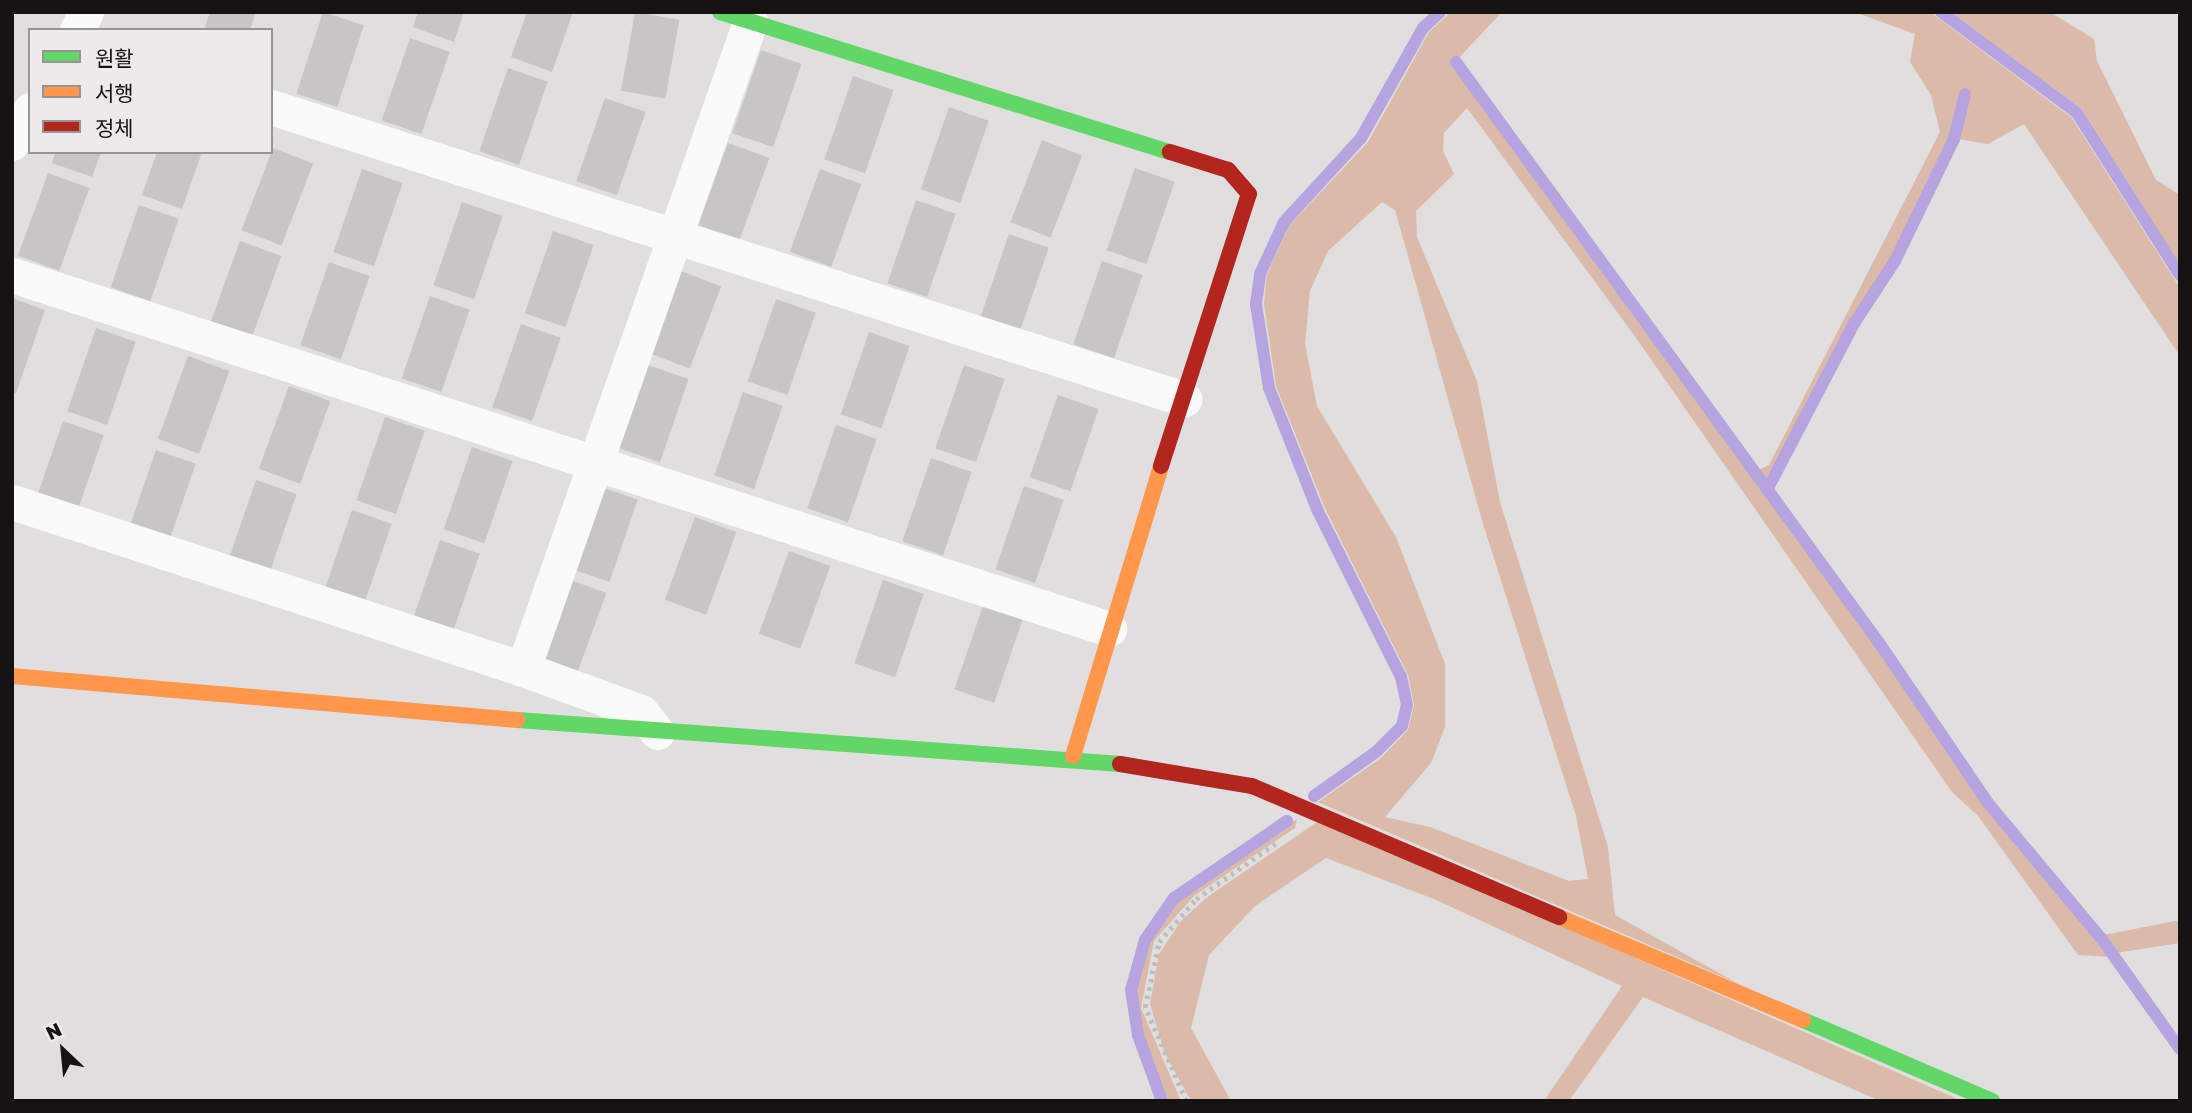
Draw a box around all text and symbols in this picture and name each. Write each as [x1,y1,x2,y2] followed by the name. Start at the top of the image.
[28,28,273,154] legend
[95,45,134,71] text: 원활
[95,80,134,106] text: 서행
[95,115,134,141] text: 정체
[28,1015,98,1085] north arrow
[42,1017,65,1044] text: N

